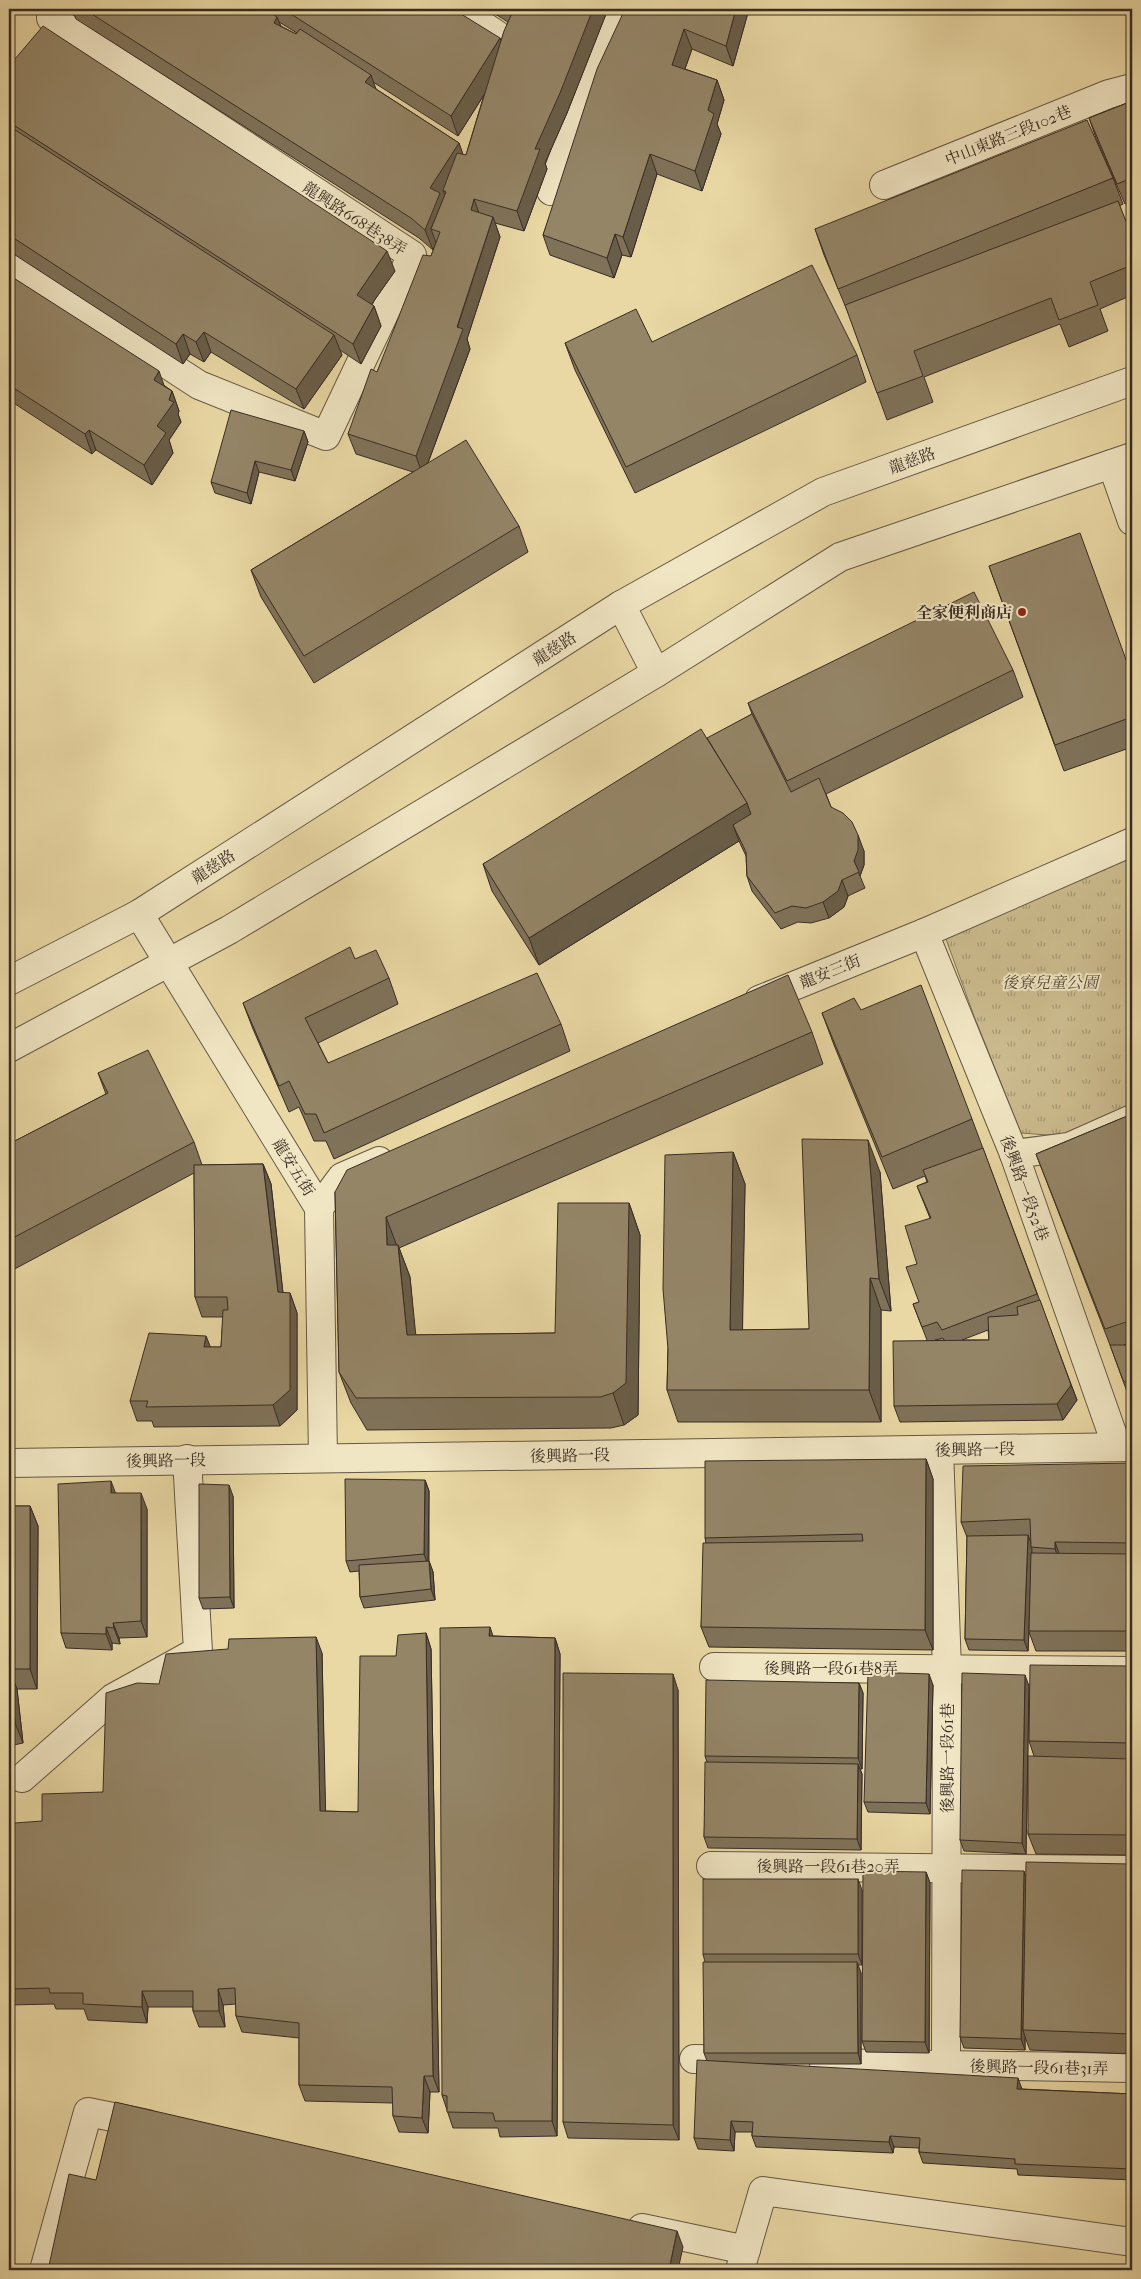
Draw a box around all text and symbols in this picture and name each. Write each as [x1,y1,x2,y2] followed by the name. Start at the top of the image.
[942,101,1074,169] street label: 中山東路三段102巷
[299,178,410,259] street label: 龍興路668巷38弄
[886,443,938,478] street label: 龍慈路
[916,603,1012,622] place label: 全家便利商店
[1016,606,1028,618] marker: 全家便利商店
[529,627,580,669] street label: 龍慈路
[188,845,239,887] street label: 龍慈路
[797,951,863,992] street label: 龍安三街
[1002,973,1101,992] park label: 後寮兒童公園
[997,1133,1052,1244] street label: 後興路一段52巷
[269,1135,319,1199] street label: 龍安五街
[935,1439,1015,1460] street label: 後興路一段
[530,1445,610,1466] street label: 後興路一段
[126,1450,206,1471] street label: 後興路一段
[764,1659,898,1678] street label: 後興路一段61巷8弄
[938,1703,957,1813] street label: 後興路一段61巷
[756,1857,900,1876] street label: 後興路一段61巷20弄
[970,2057,1108,2078] street label: 後興路一段61巷31弄

